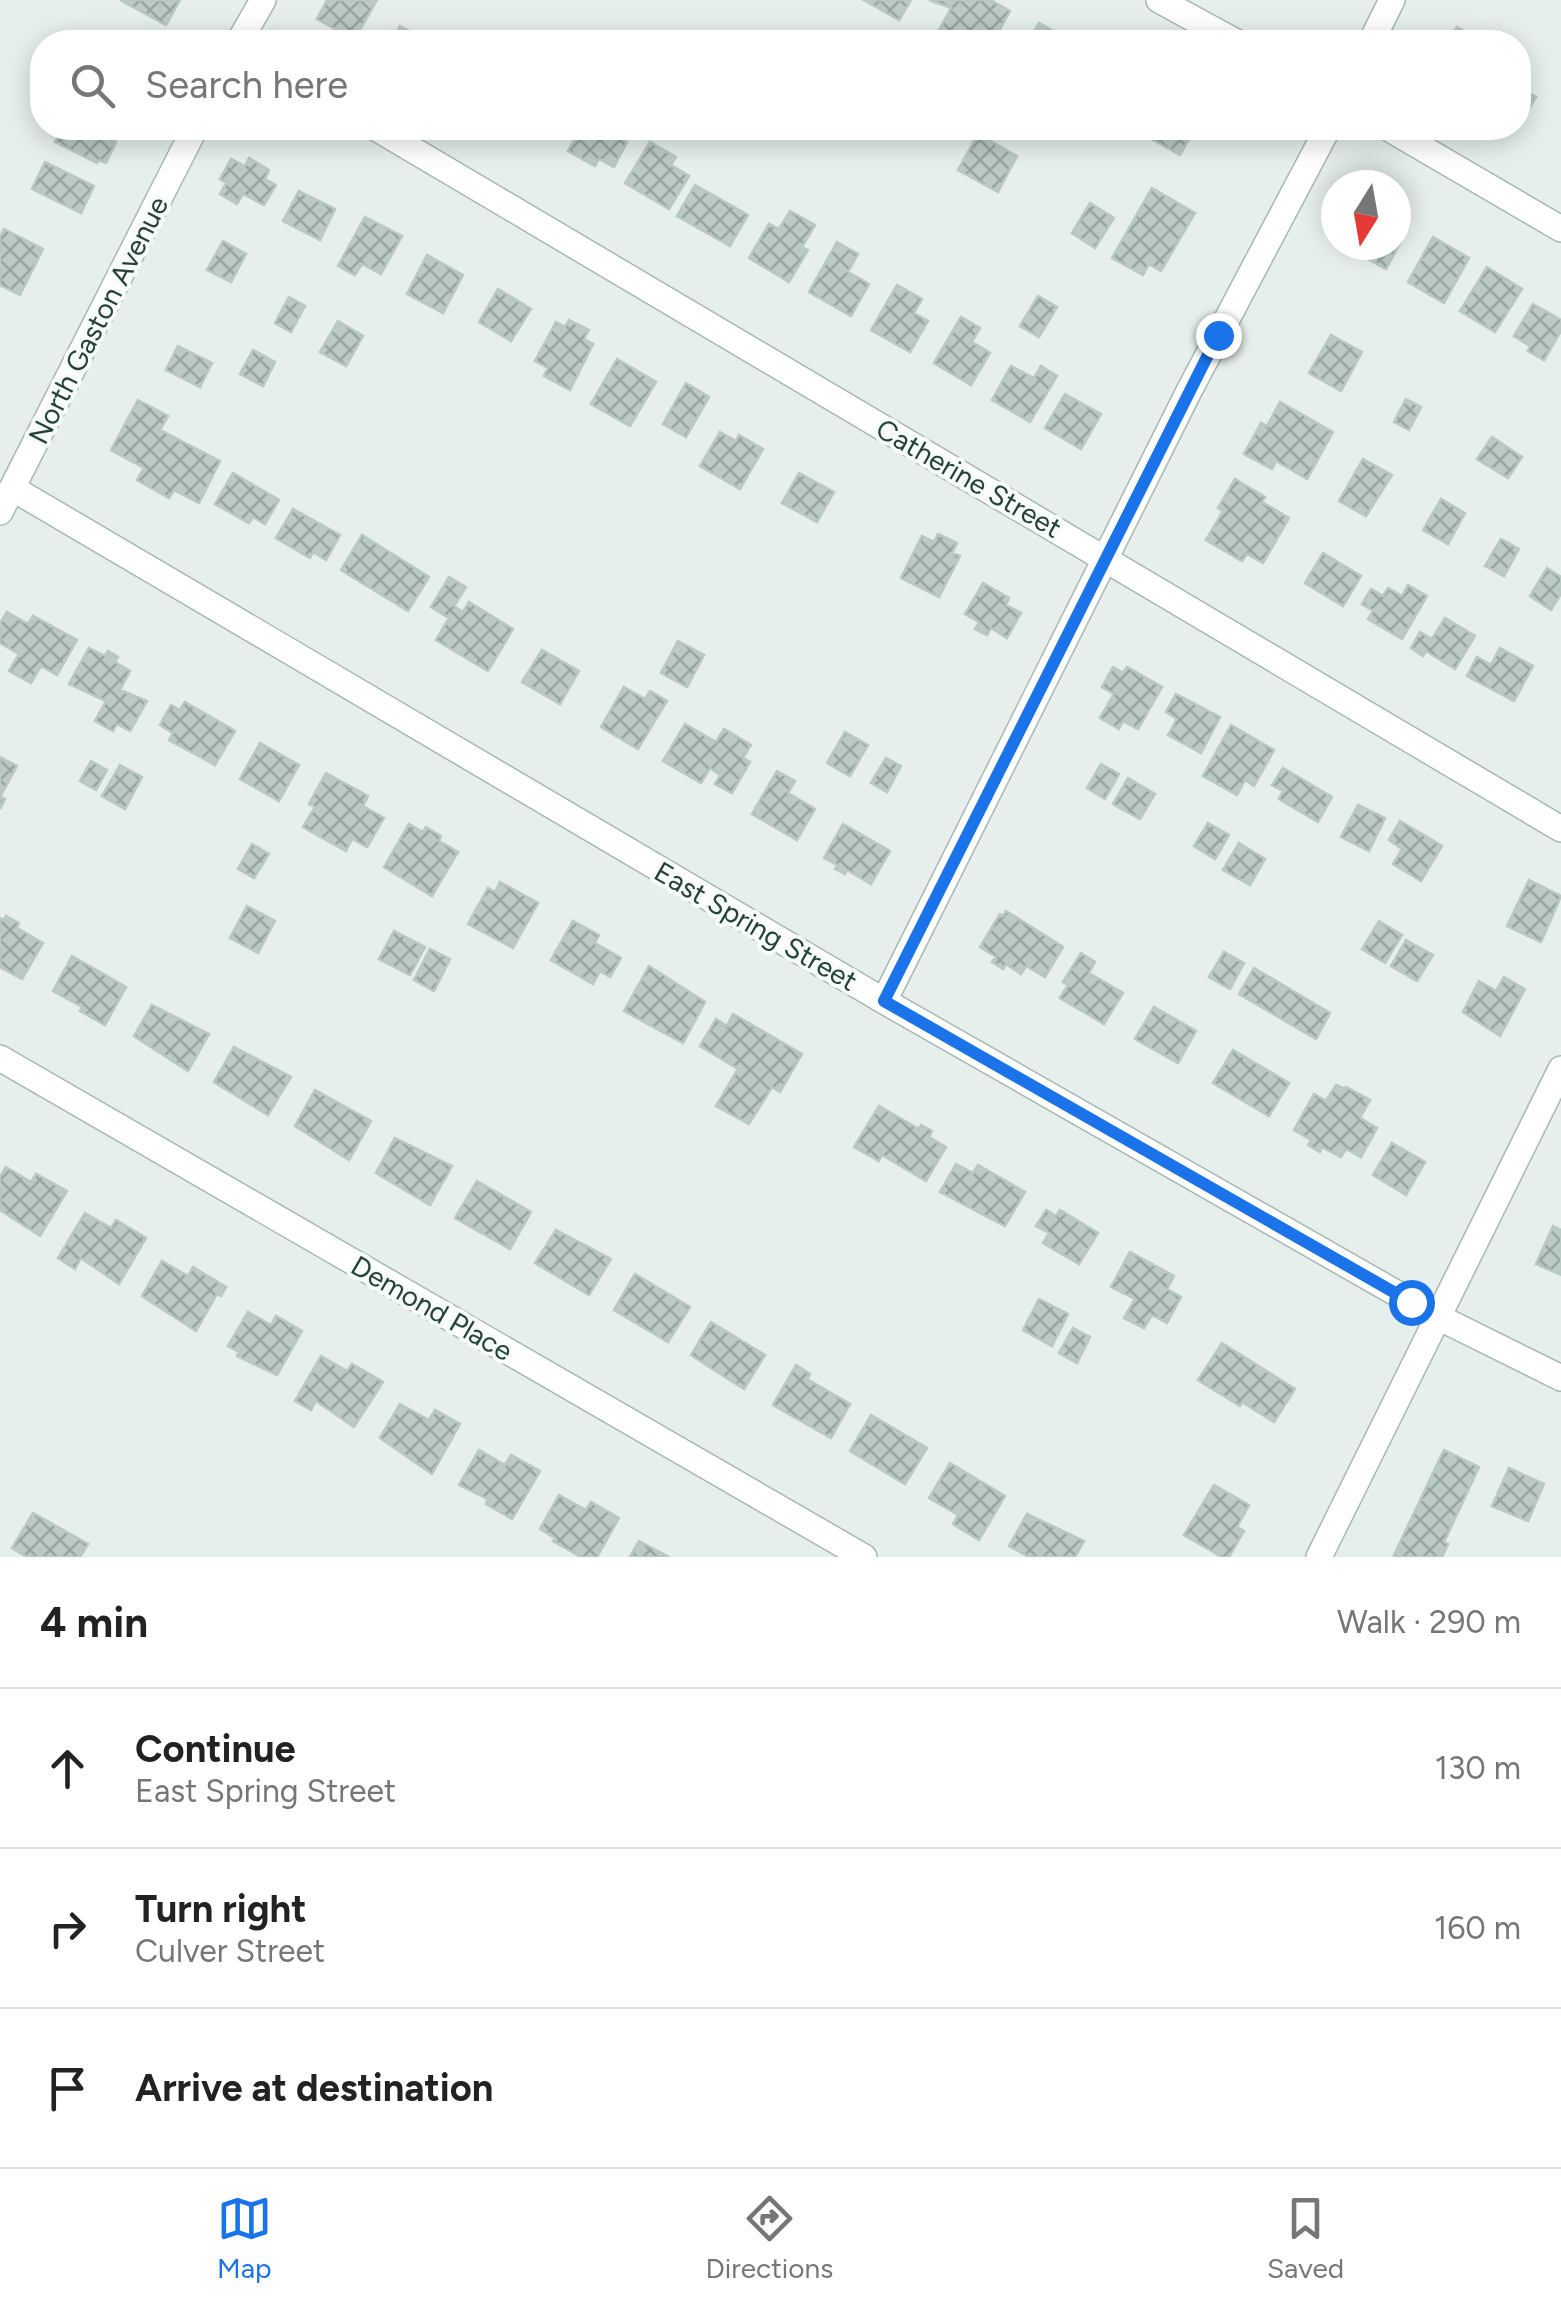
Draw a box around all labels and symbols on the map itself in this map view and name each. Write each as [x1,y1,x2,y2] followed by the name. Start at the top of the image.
[1321,170,1411,260] north arrow
[21,191,175,449] street label: North Gaston Avenue
[1196,313,1242,359] route end
[870,411,1068,545] street label: Catherine Street
[649,854,863,998] street label: East Spring Street
[345,1248,519,1368] street label: Demond Place
[1389,1280,1435,1326] route start

